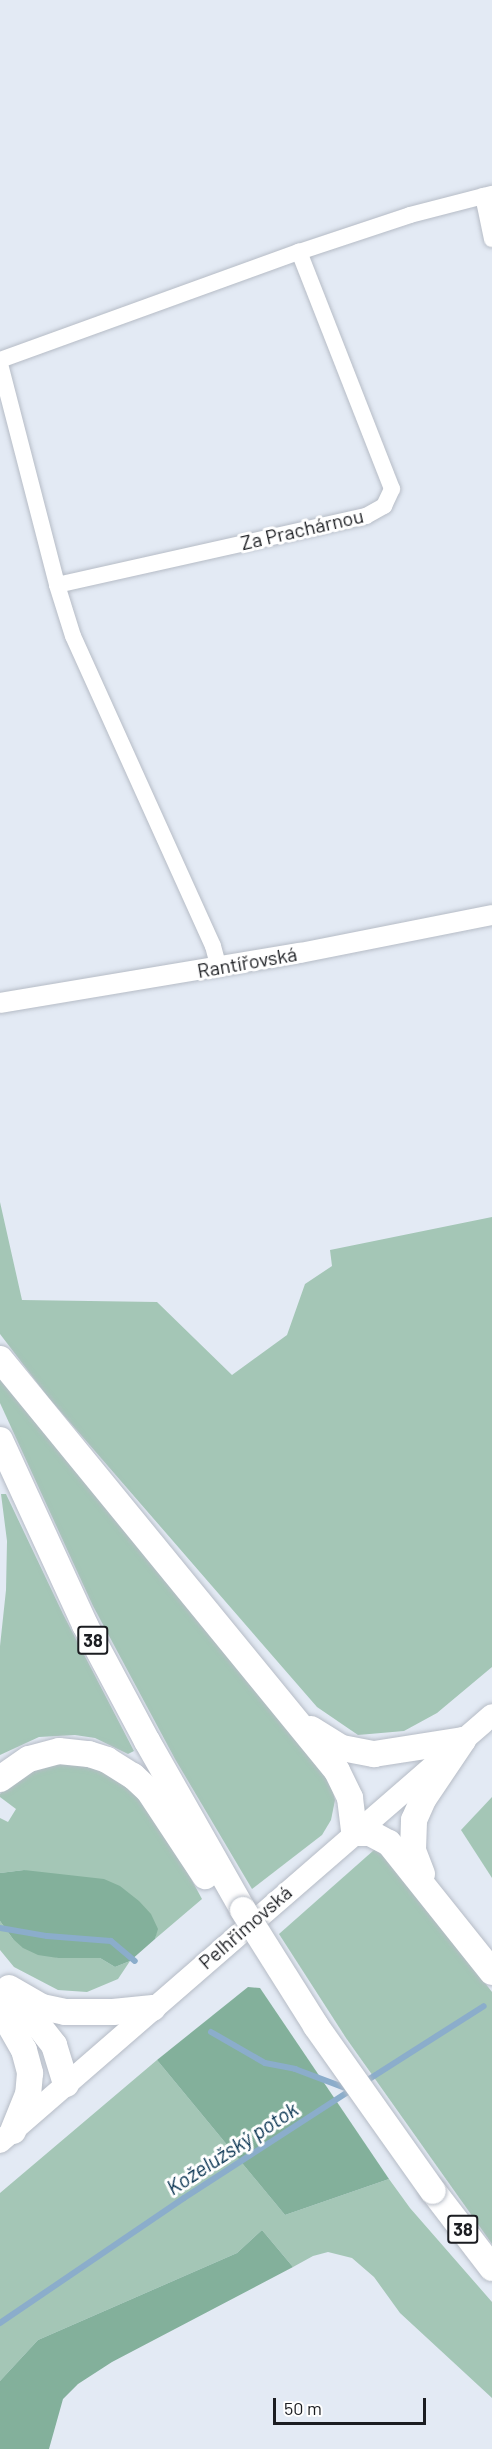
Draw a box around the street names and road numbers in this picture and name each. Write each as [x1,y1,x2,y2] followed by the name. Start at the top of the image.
[238,503,366,555] street label: Za Prachárnou
[195,941,299,983] street label: Rantířovská
[76,1625,110,1655] road number: 38
[194,1880,296,1974] street label: Pelhřimovská
[446,2214,480,2244] road number: 38

